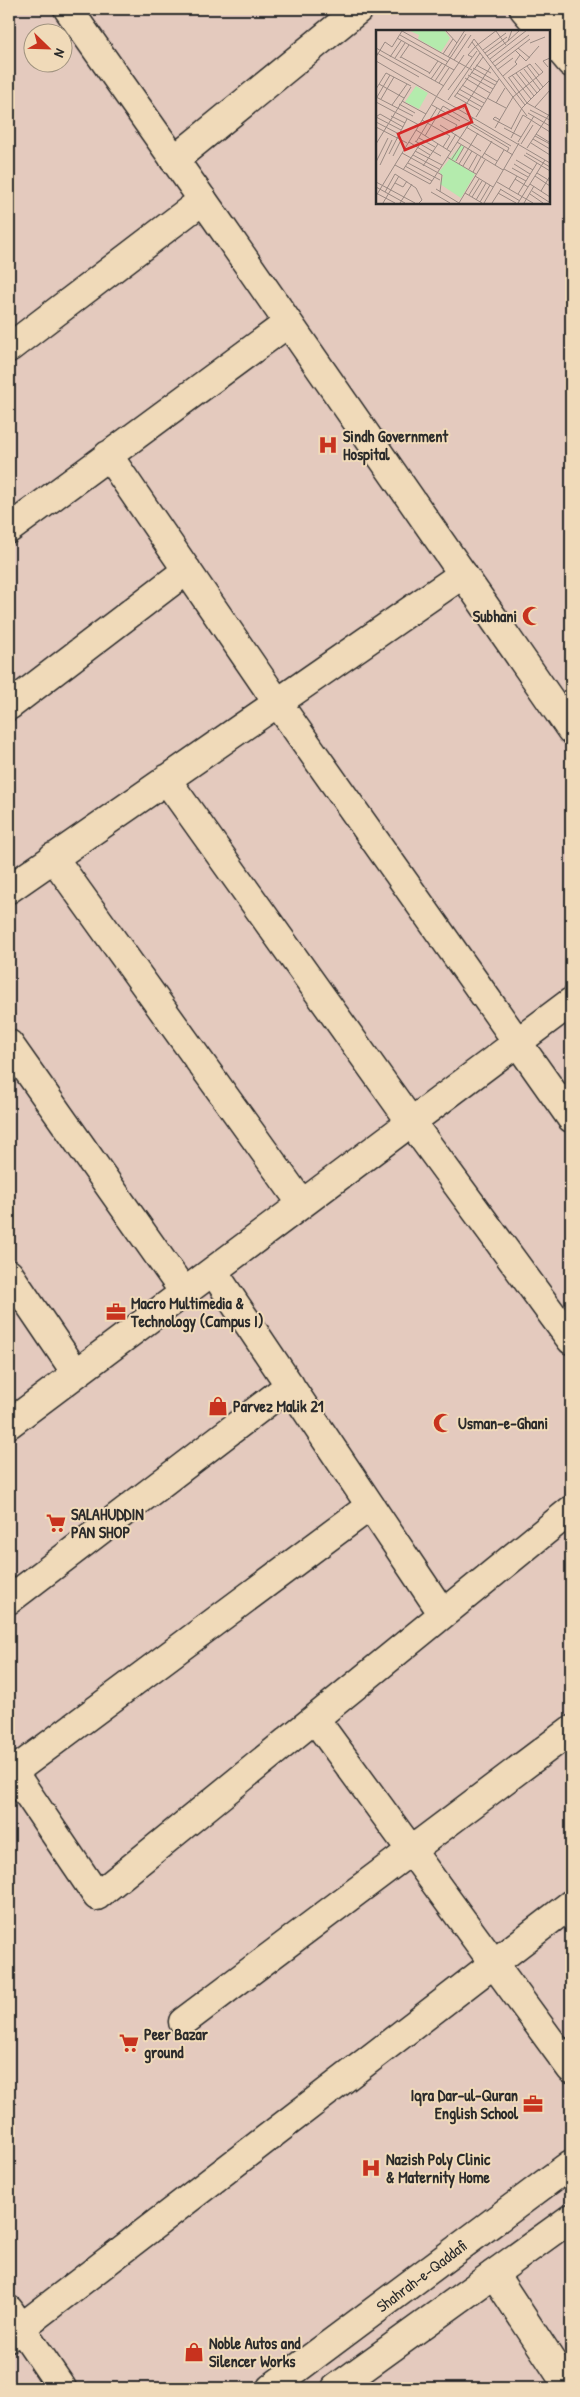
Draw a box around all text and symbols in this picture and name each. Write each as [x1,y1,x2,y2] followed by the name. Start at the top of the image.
[22,22,72,72] north arrow
[376,30,550,204] inset map
[50,46,71,61] text: N
[343,425,449,466] place label: Sindh Government Hospital
[317,434,339,456] hospital icon: Sindh Government Hospital
[473,605,517,627] place label: Subhani
[521,605,543,627] mosque icon: Subhani
[130,1292,264,1333] place label: Macro Multimedia & Technology (Campus I)
[105,1301,127,1323] office icon: Macro Multimedia & Technology (Campus I)
[207,1395,229,1417] shop icon: Parvez Malik 21
[233,1395,324,1417] place label: Parvez Malik 21
[432,1412,454,1434] mosque icon: Usman-e-Ghani
[458,1412,548,1434] place label: Usman-e-Ghani
[71,1503,144,1543] place label: SALAHUDDIN PAN SHOP
[45,1512,67,1534] supermarket icon: SALAHUDDIN PAN SHOP
[144,2023,209,2064] place label: Peer Bazar ground
[118,2032,140,2054] supermarket icon: Peer Bazar ground
[411,2084,519,2125] place label: Iqra Dar-ul-Quran English School
[522,2093,544,2115] office icon: Iqra Dar-ul-Quran English School
[386,2148,491,2189] place label: Nazish Poly Clinic & Maternity Home
[360,2157,382,2179] hospital icon: Nazish Poly Clinic & Maternity Home
[371,2235,471,2317] street label: Shahrah-e-Qaddafi
[209,2332,301,2372] place label: Noble Autos and Silencer Works
[183,2341,205,2363] shop icon: Noble Autos and Silencer Works

